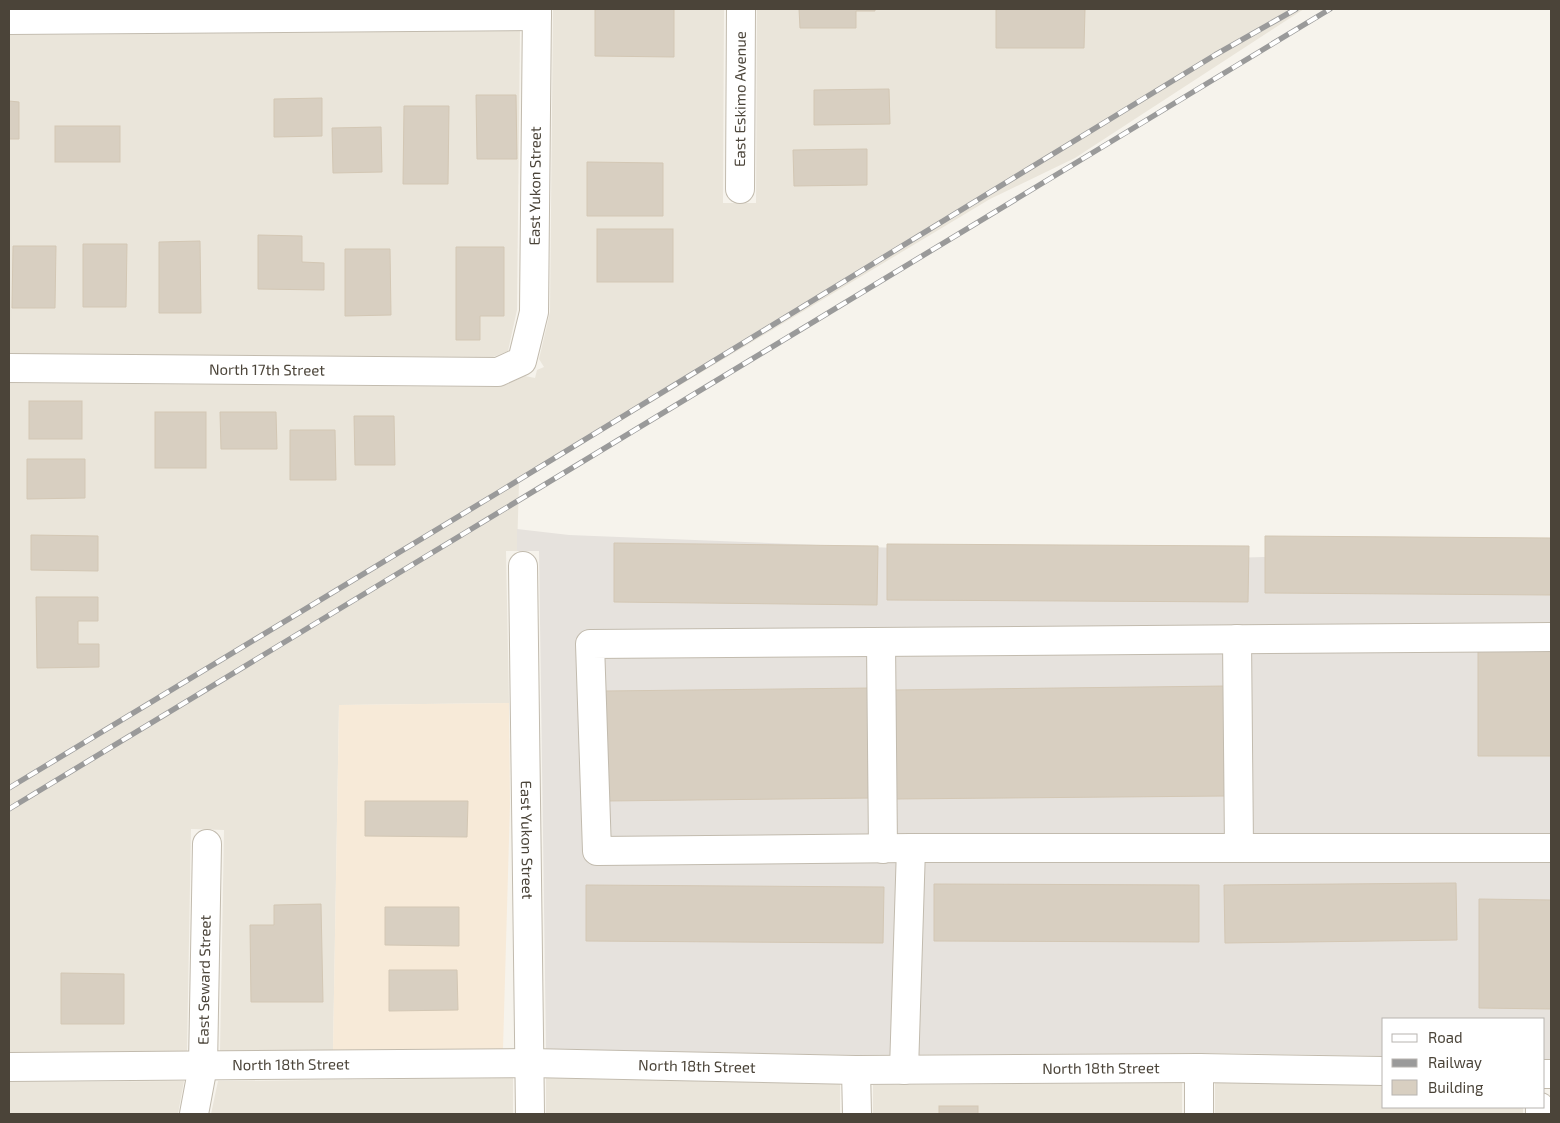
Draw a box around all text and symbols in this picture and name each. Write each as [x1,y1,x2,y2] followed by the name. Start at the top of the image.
[730,31,749,167] street label: East Eskimo Avenue
[525,126,544,245] street label: East Yukon Street
[209,360,325,379] street label: North 17th Street
[518,780,537,900] street label: East Yukon Street
[193,914,214,1045] street label: East Seward Street
[1382,1018,1545,1108] legend
[1428,1028,1463,1046] text: Road
[1428,1053,1482,1071] text: Railway
[232,1054,350,1073] street label: North 18th Street
[638,1055,756,1076] street label: North 18th Street
[1042,1058,1160,1077] street label: North 18th Street
[1428,1078,1484,1096] text: Building

